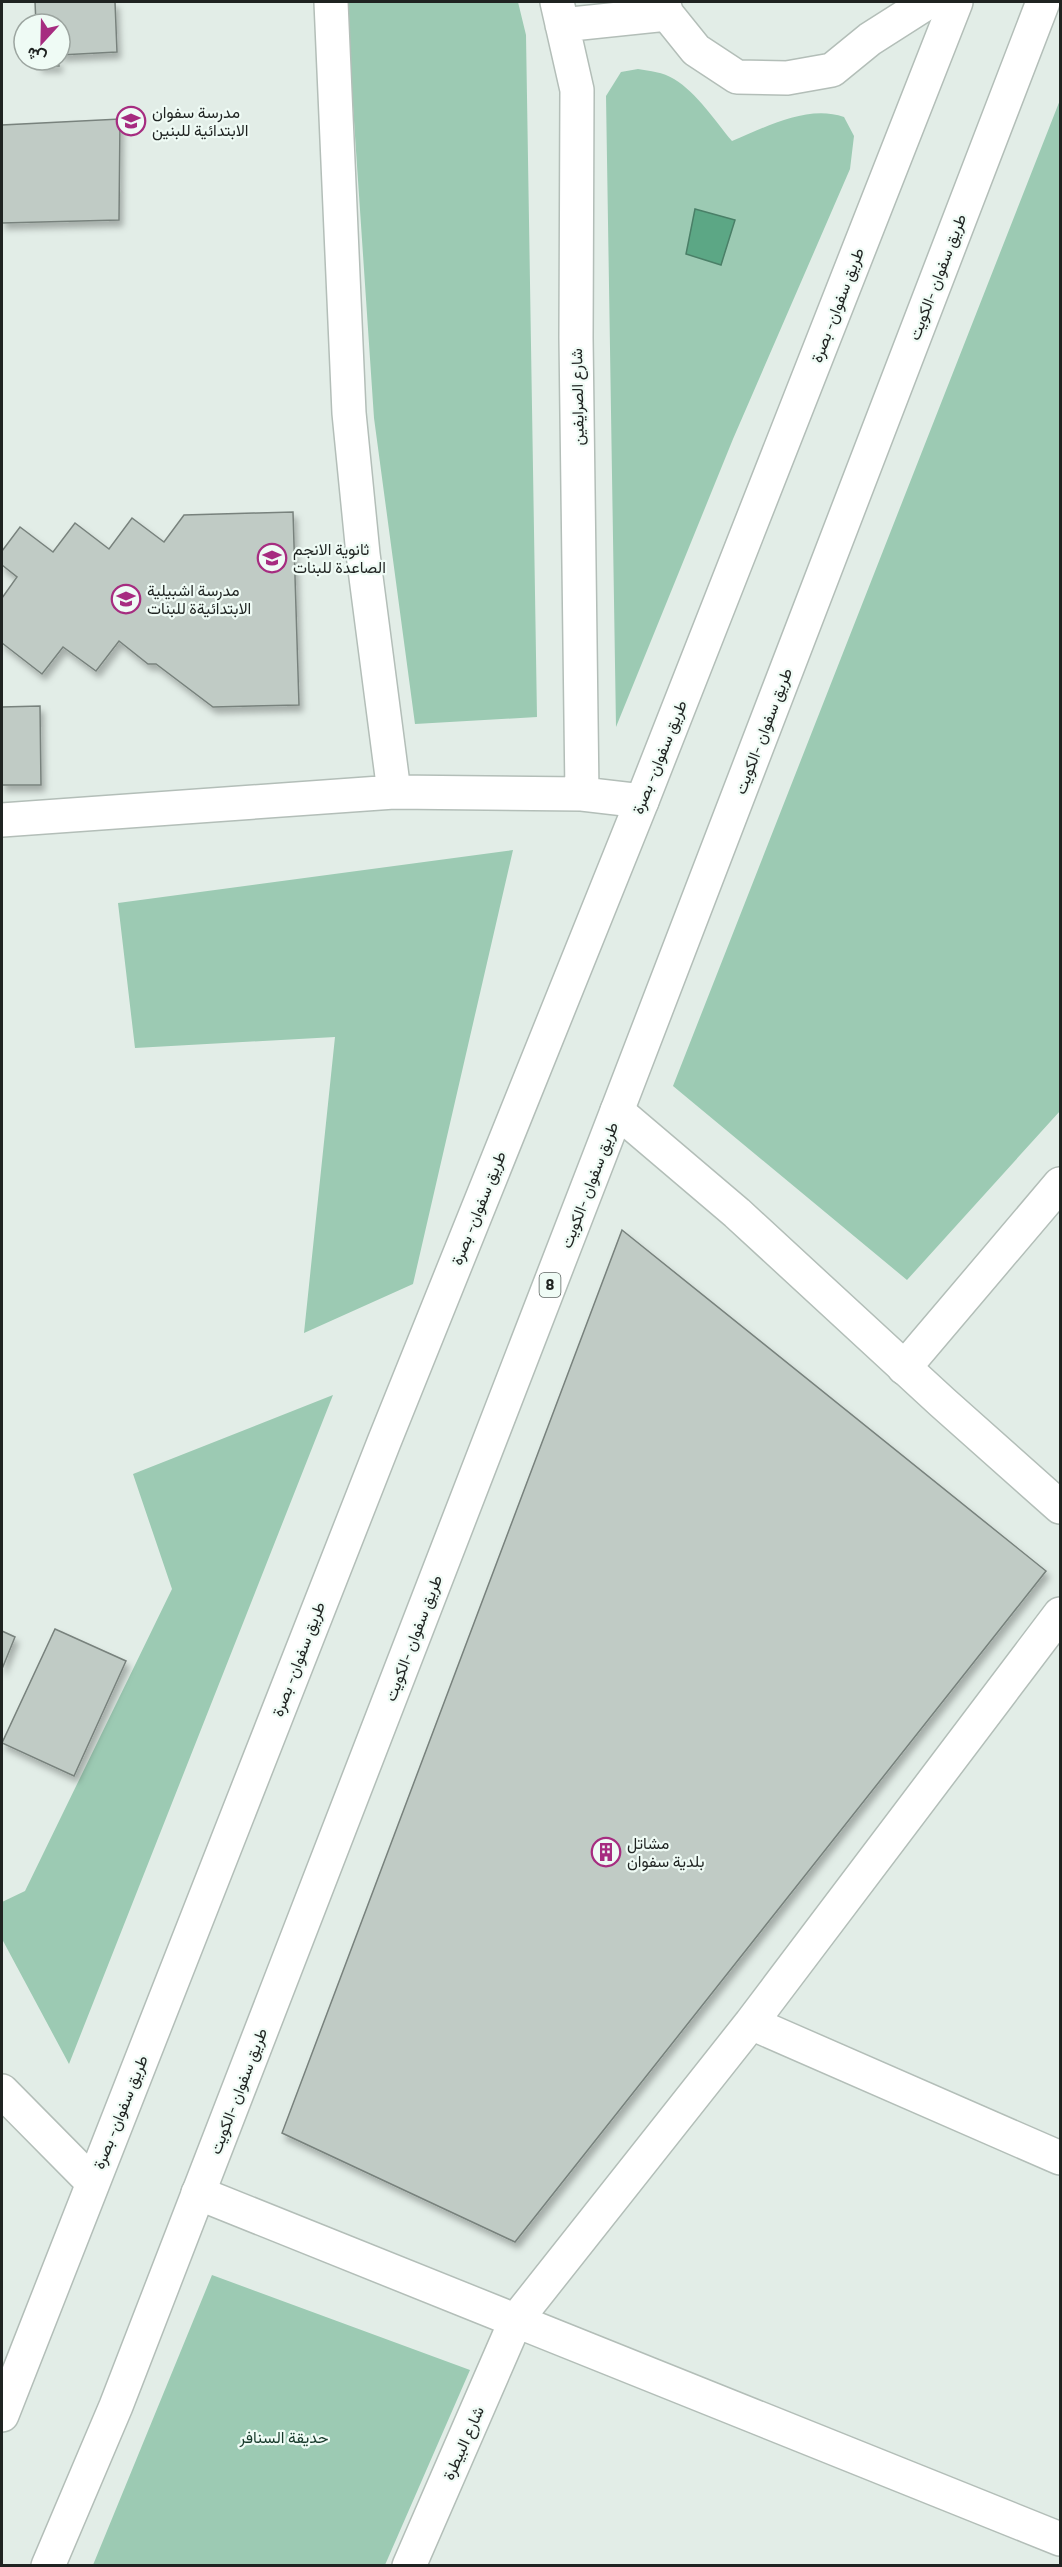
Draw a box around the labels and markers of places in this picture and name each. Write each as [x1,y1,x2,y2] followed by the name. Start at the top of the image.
[152,100,249,142] place label: مدرسة سفوان الابتدائية للبنين
[115,105,147,137] school or university icon: مدرسة سفوان الابتدائية للبنين
[293,537,386,579] place label: ثانوية الانجم الصاعدة للبنات
[256,542,288,574] school or university icon: ثانوية الانجم الصاعدة للبنات
[147,578,251,620] place label: مدرسة اشبيلية الابتدائيةة للبنات
[110,583,142,615] school or university icon: مدرسة اشبيلية الابتدائيةة للبنات
[627,1831,704,1873] place label: مشاتل بلدية سفوان
[590,1836,622,1868] building icon: مشاتل بلدية سفوان

